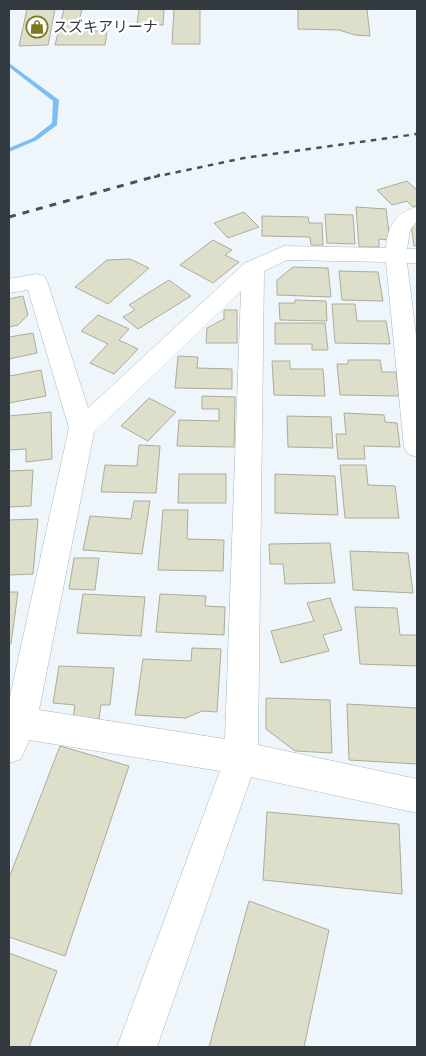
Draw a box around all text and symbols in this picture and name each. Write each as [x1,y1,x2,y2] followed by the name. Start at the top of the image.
[25,15,49,39] shop icon: スズキアリーナ
[53,16,158,36] place label: スズキアリーナ

